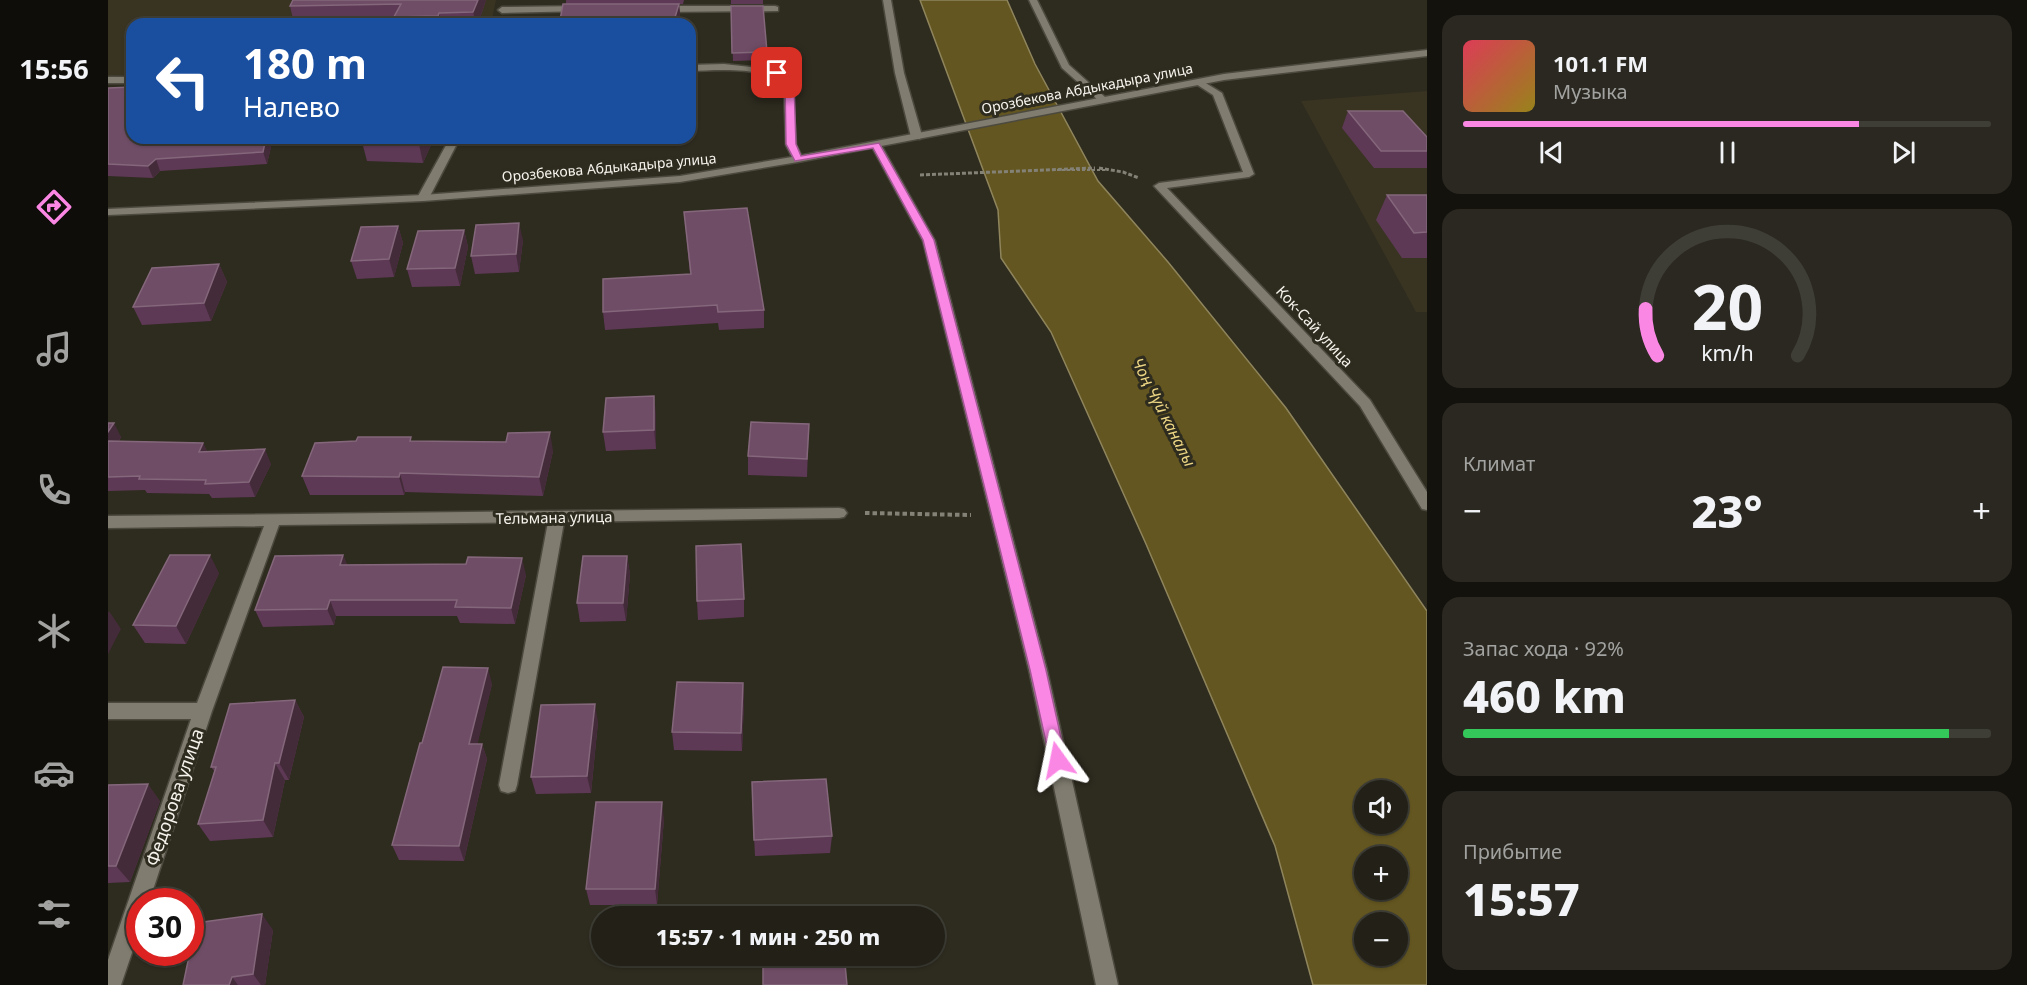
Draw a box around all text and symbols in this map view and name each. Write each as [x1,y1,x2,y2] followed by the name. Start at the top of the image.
[243,34,367,91] text: 180 m
[144,42,222,120] icon: left
[751,47,802,98] pin
[1553,48,1648,78] text: 101.1 FM
[19,50,89,87] text: 15:56
[760,56,793,89] icon: arrive
[980,58,1194,118] street label: Орозбекова Абдыкадыра улица
[1553,78,1628,105] text: Музыка
[243,88,340,125] text: Налево
[1535,136,1568,169] icon: previous
[1711,136,1744,169] icon: pause
[1887,136,1920,169] icon: next
[501,148,717,186] street label: Орозбекова Абдыкадыра улица
[33,186,75,228] icon: directions
[1691,263,1763,348] text: 20
[1272,281,1358,371] street label: Кок-Сай улица
[33,328,75,370] icon: music
[1701,338,1753,367] text: km/h
[1127,354,1201,470] water label: Чоң Чүй каналы
[1463,450,1535,477] text: Климат
[33,469,75,511] icon: phone
[1691,480,1763,541] text: 23°
[1463,488,1482,533] text: −
[1972,488,1991,533] text: +
[495,506,613,528] street label: Тельмана улица
[33,610,75,652] icon: climate
[1463,635,1624,662] text: Запас хода · 92%
[1463,665,1626,726] text: 460 km
[139,725,209,869] street label: Федорова улица
[1026,728,1090,792] position arrow
[33,752,75,794] icon: car
[1354,780,1408,966] map controls
[1354,780,1408,834] button: sound
[1463,838,1562,865] text: Прибытие
[1354,846,1408,900] button: +
[1463,868,1580,929] text: 15:57
[126,888,204,966] speed limit sign: 30
[33,893,75,935] icon: filters
[1354,912,1408,966] button: −
[656,921,880,951] text: 15:57 · 1 мин · 250 m

